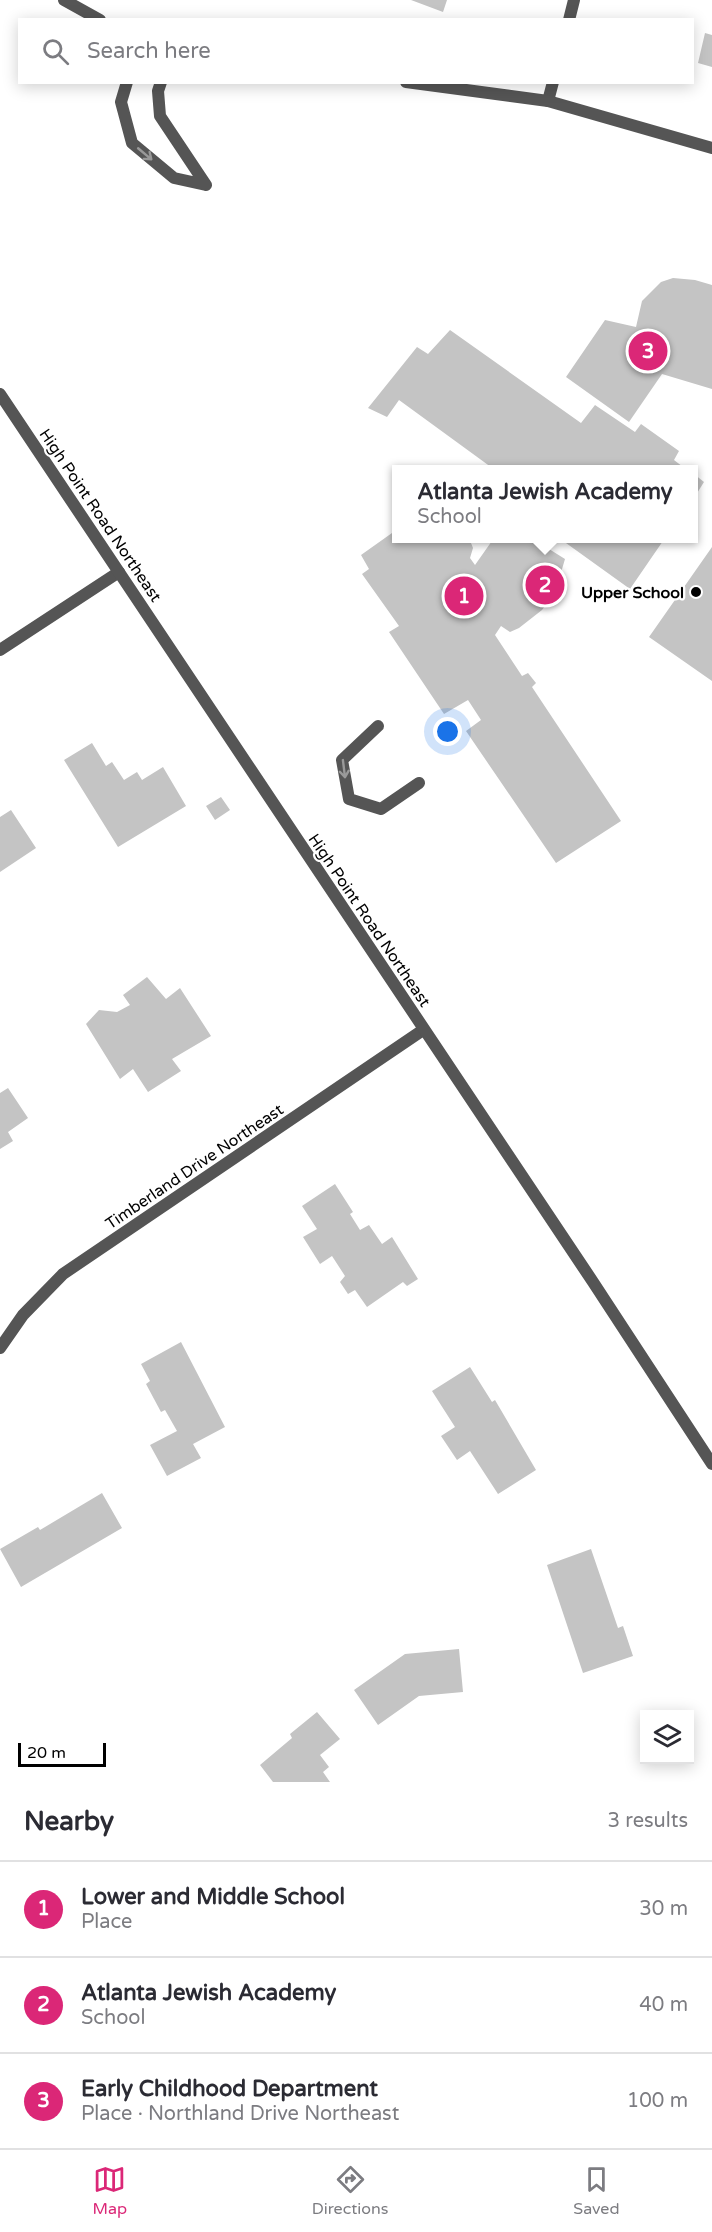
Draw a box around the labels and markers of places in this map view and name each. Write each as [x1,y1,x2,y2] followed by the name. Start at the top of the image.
[628,328,668,374] pin: 3
[526,562,564,608] pin: 2
[444,574,484,618] pin: 1
[581,583,684,603] place label: Upper School
[689,585,703,599] marker: Upper School

